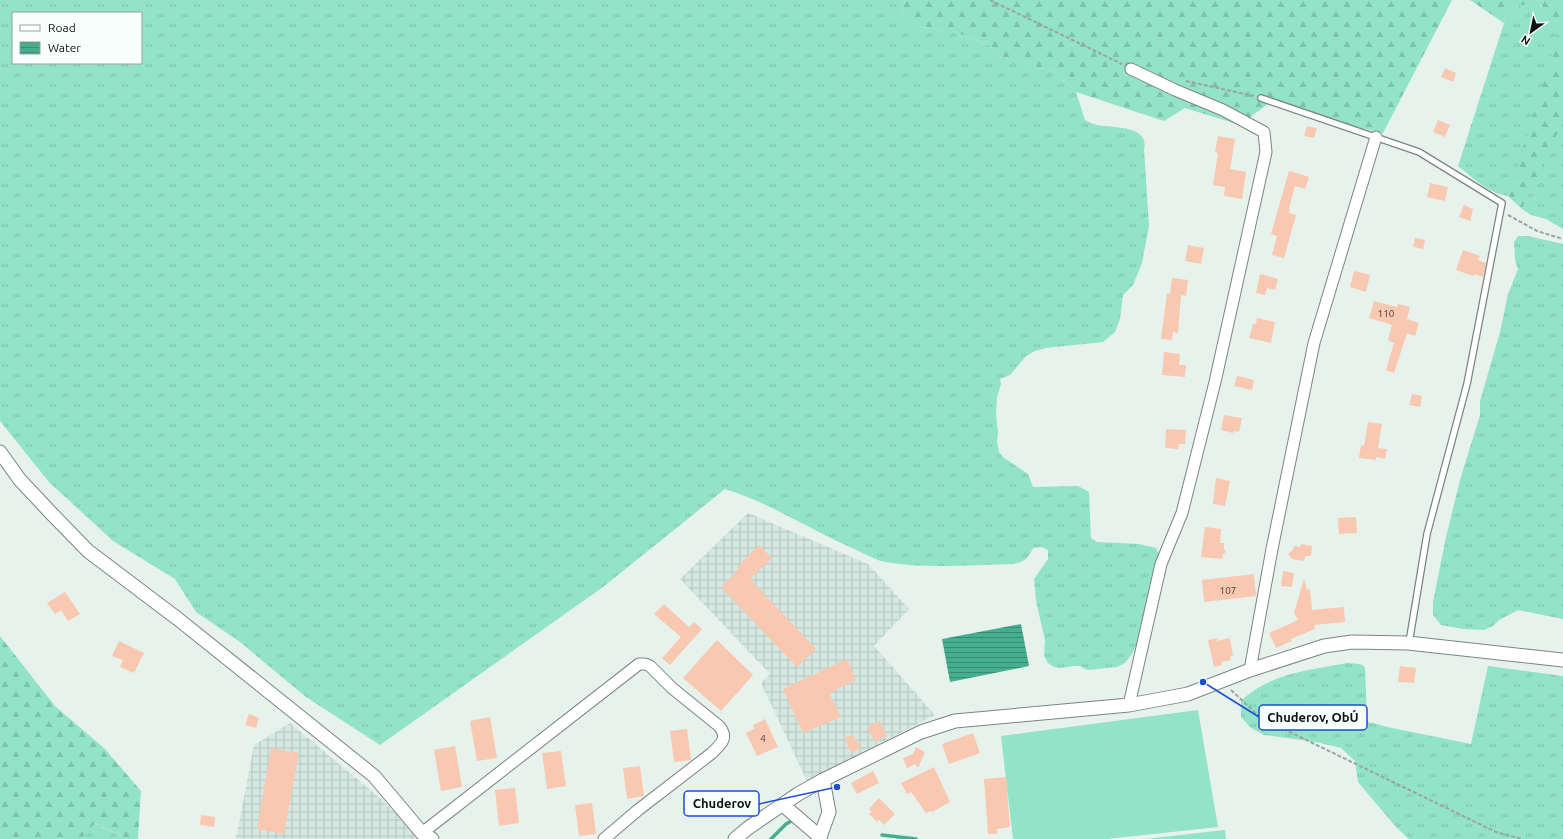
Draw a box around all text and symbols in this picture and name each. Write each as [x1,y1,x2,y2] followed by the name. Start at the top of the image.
[12,12,142,64] legend
[1511,12,1551,52] north arrow
[48,21,76,34] text: Road
[1519,33,1532,48] text: N
[48,41,81,54] text: Water
[1378,308,1395,319] house number: 110
[1220,585,1236,596] house number: 107
[1259,705,1367,730] callout: Chuderov, ObÚ
[1267,709,1359,724] text: Chuderov, ObÚ
[760,733,766,744] house number: 4
[684,791,759,816] callout: Chuderov
[693,796,751,810] text: Chuderov

